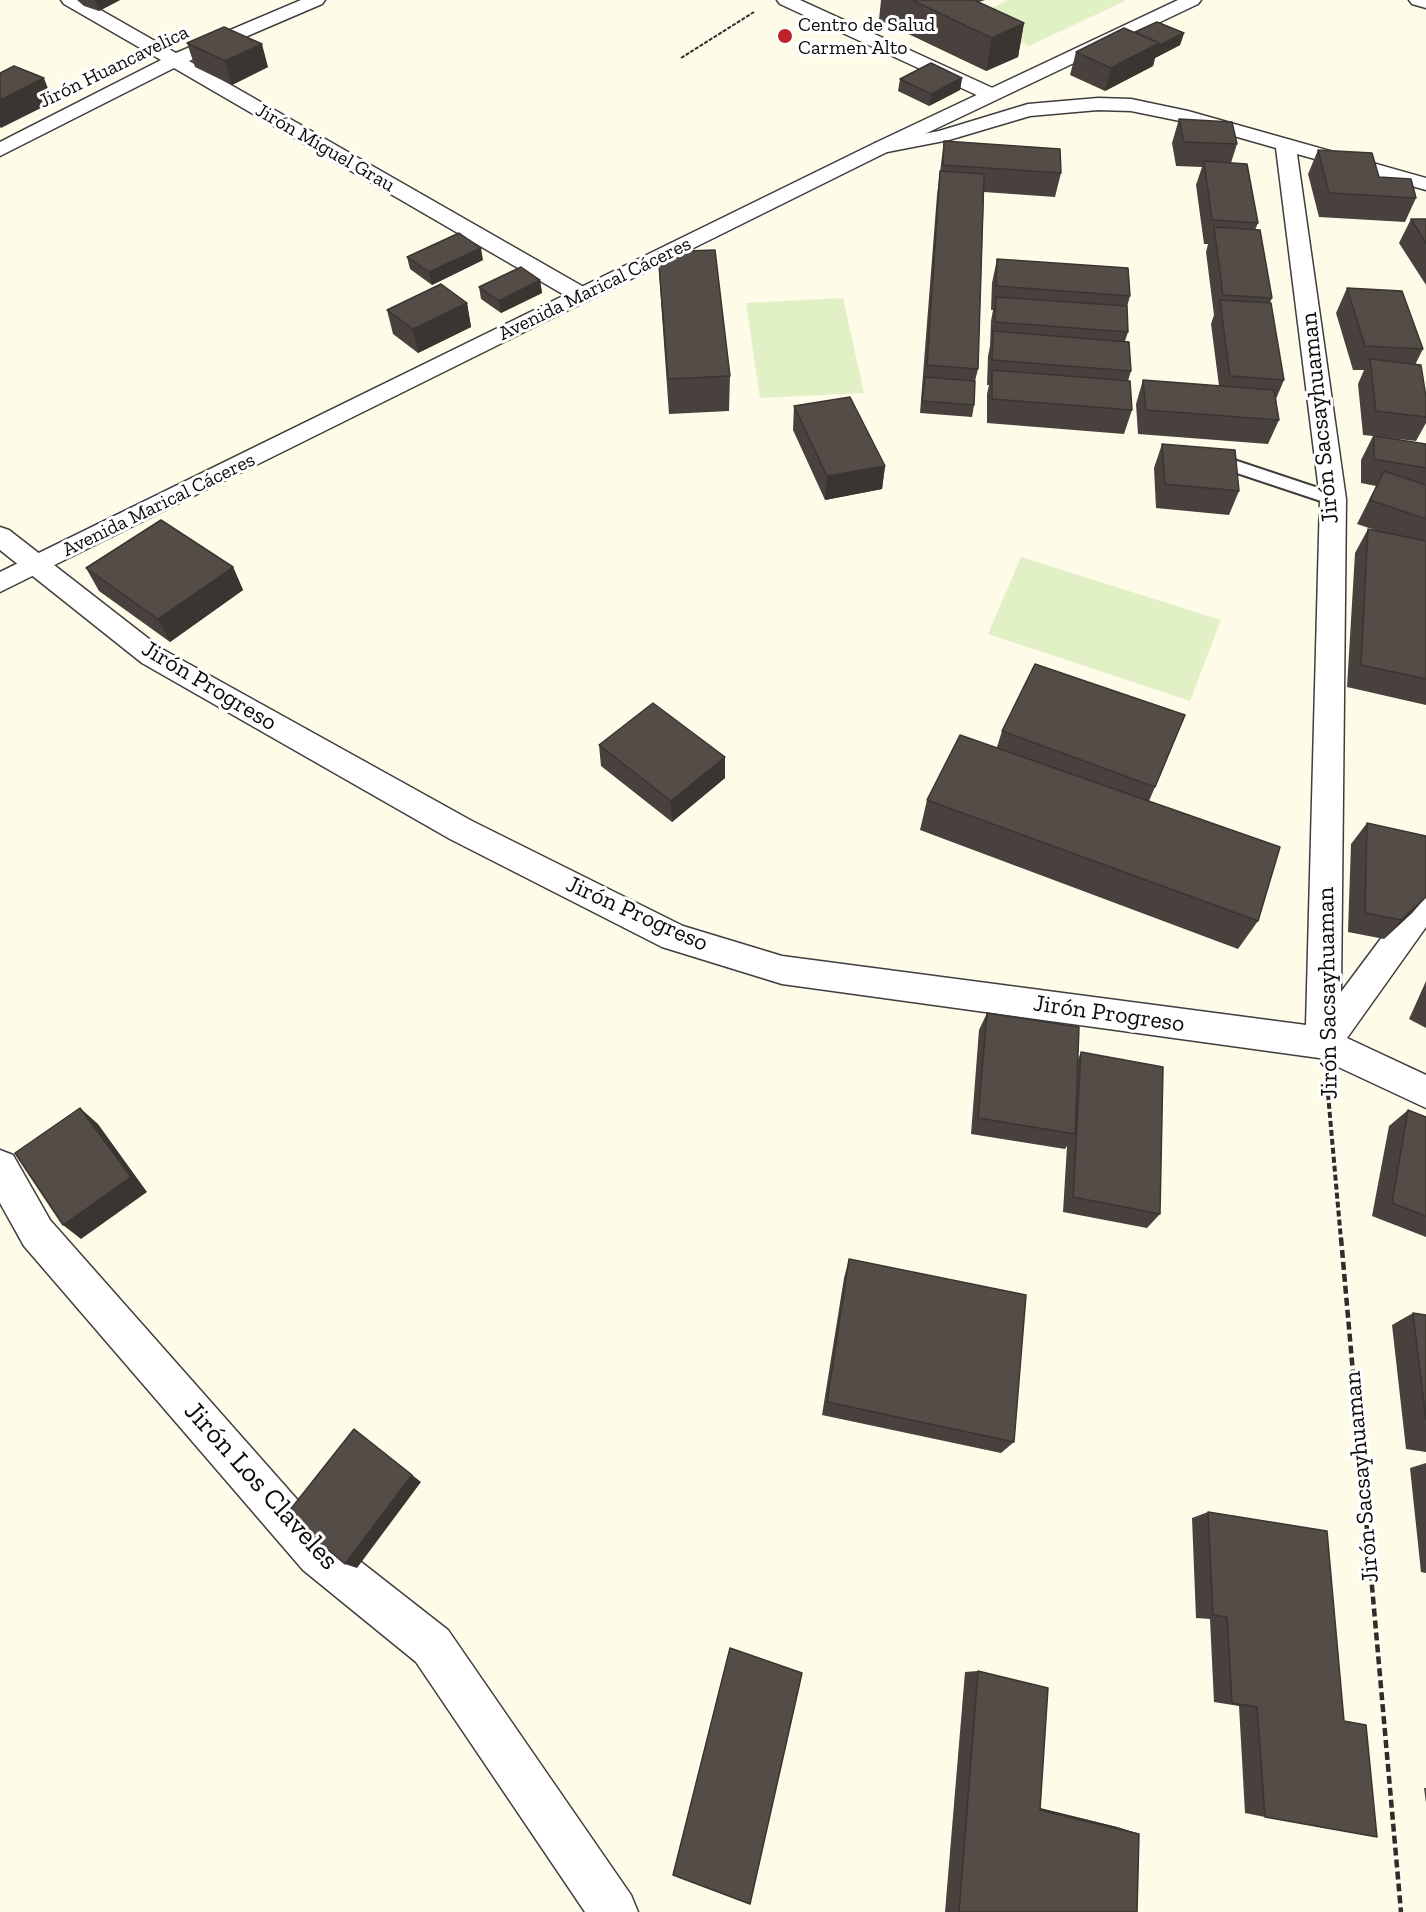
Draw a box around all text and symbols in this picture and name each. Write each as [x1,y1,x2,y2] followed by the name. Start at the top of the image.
[798,13,935,60] place label: Centro de Salud Carmen Alto
[35,20,193,114] street label: Jirón Huancavelica
[776,27,794,45] marker: Centro de Salud Carmen Alto
[251,98,399,198] street label: Jirón Miguel Grau
[495,232,695,346] street label: Avenida Marical Cáceres
[1295,311,1345,525] street label: Jirón Sacsayhuaman
[59,448,259,562] street label: Avenida Marical Cáceres
[136,634,282,738] street label: Jirón Progreso
[562,870,712,958] street label: Jirón Progreso
[1312,887,1344,1099] street label: Jirón Sacsayhuaman
[1032,989,1186,1039] street label: Jirón Progreso
[1338,1370,1386,1584] street label: Jirón Sacsayhuaman
[177,1395,345,1577] street label: Jirón Los Claveles

